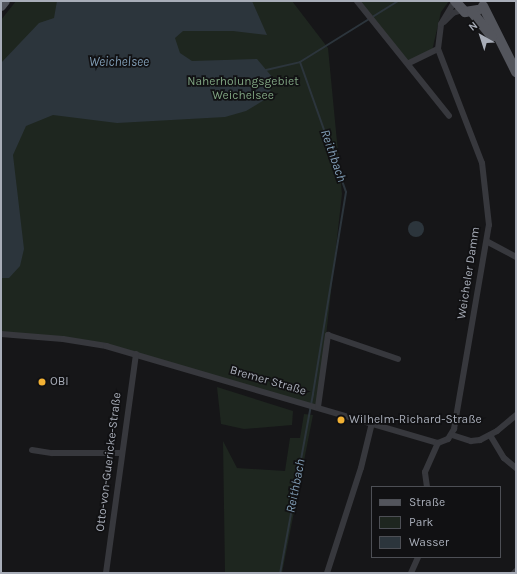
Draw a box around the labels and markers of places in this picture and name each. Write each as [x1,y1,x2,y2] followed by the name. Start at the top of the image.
[50,375,69,389] place label: OBI
[37,377,47,387] marker: OBI
[349,413,482,427] place label: Wilhelm-Richard-Straße
[336,415,346,425] marker: Wilhelm-Richard-Straße

